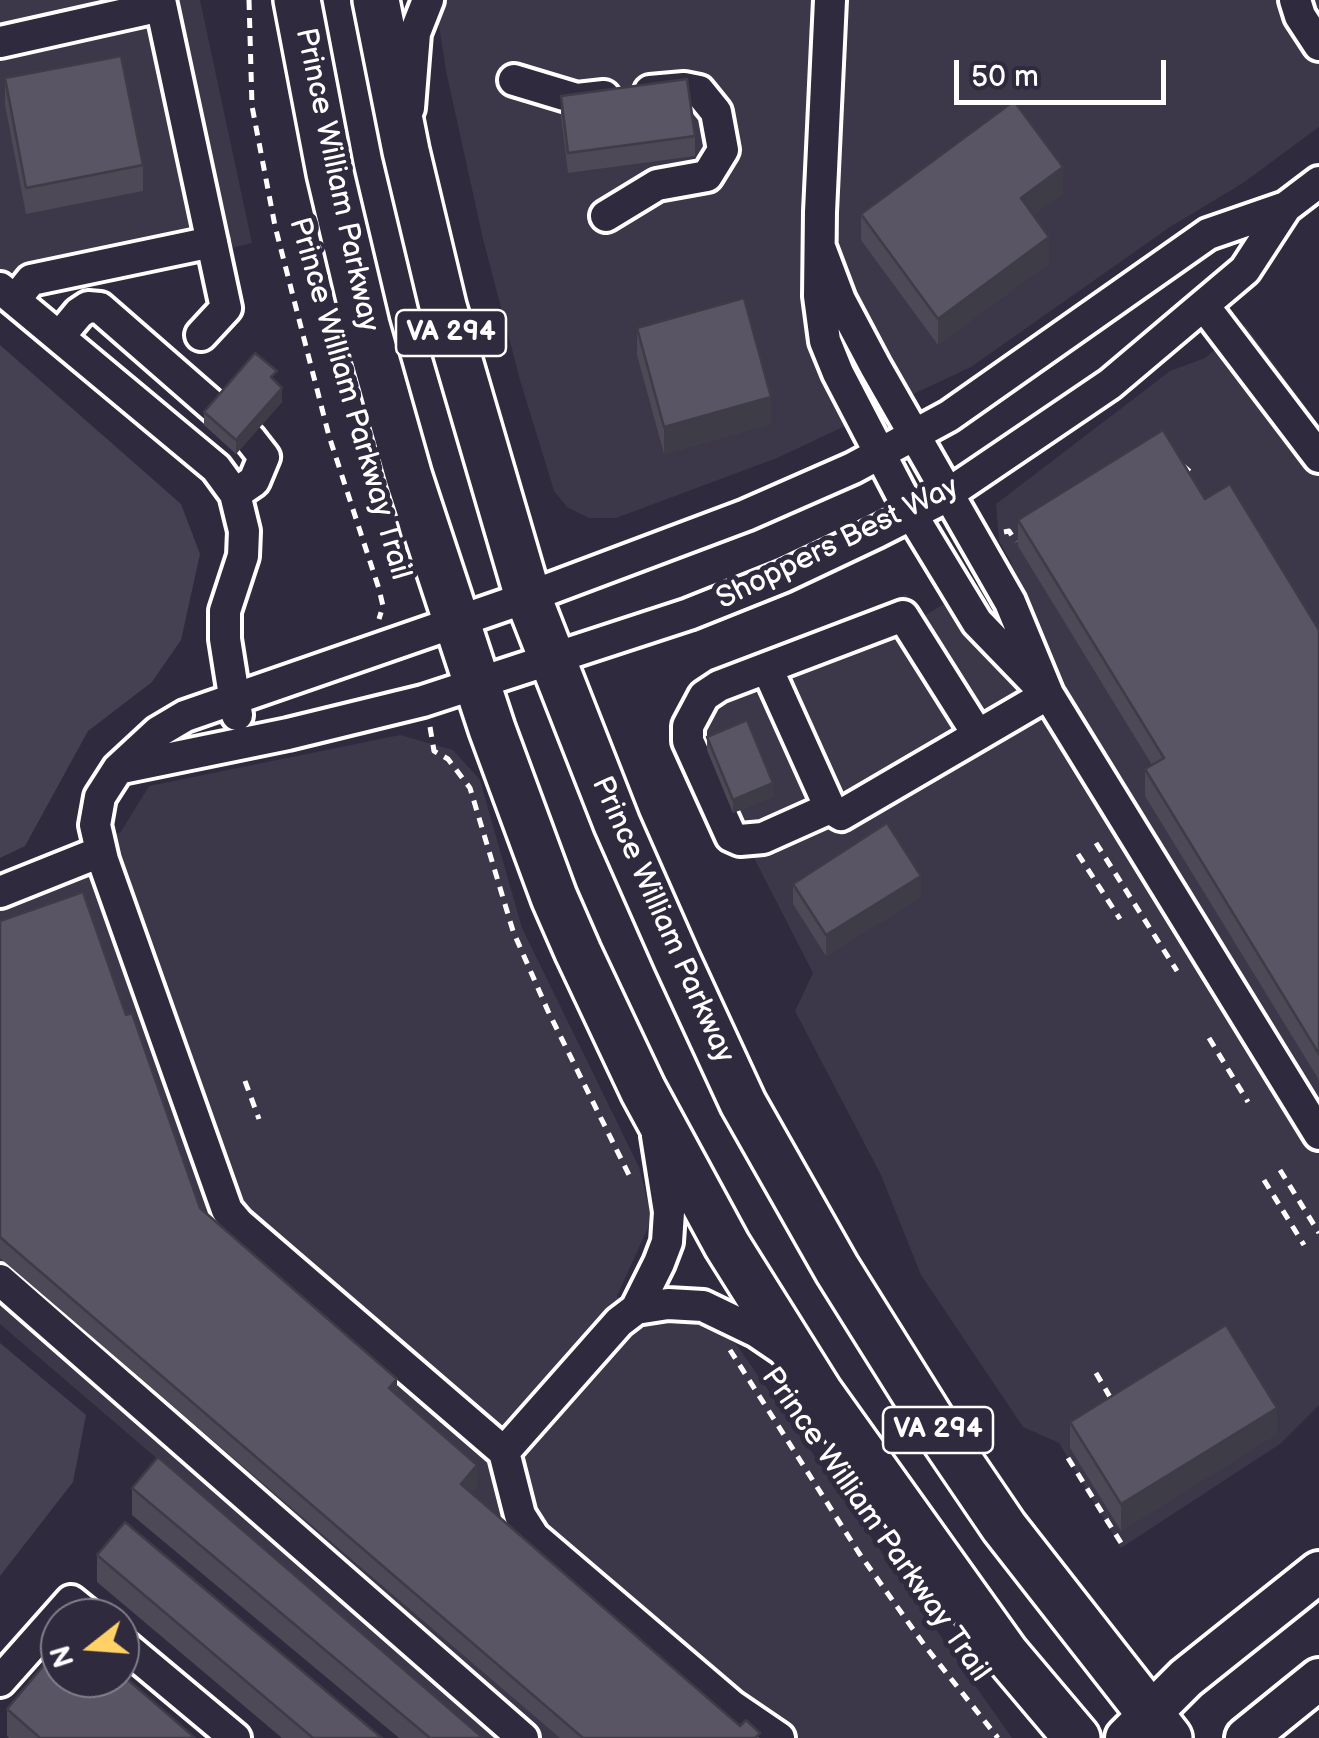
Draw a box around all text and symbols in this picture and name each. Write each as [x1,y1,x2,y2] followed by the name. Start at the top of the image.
[286,25,386,335] street label: Prince William Parkway
[959,40,1172,102] scale bar
[971,59,1039,95] text: 50 m
[280,214,418,584] street label: Prince William Parkway Trail
[396,310,506,356] road number: VA 294
[711,470,965,618] street label: Shoppers Best Way
[583,771,741,1069] street label: Prince William Parkway
[753,1361,997,1689] street label: Prince William Parkway Trail
[883,1407,993,1453] road number: VA 294
[40,1598,140,1698] north arrow
[44,1641,82,1671] text: N

